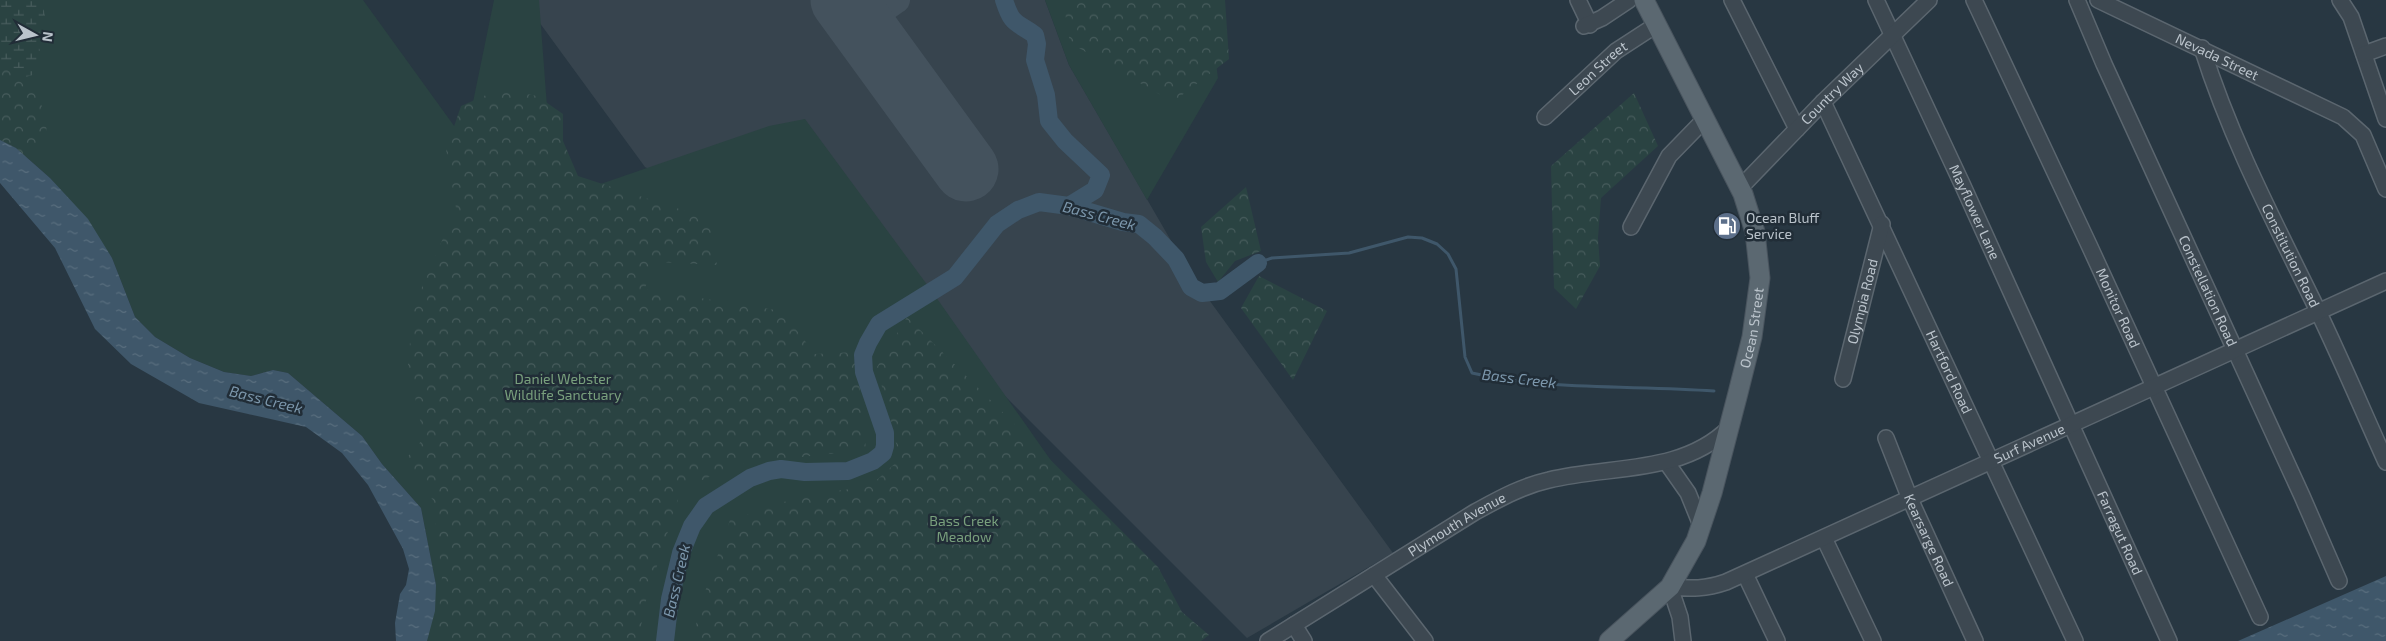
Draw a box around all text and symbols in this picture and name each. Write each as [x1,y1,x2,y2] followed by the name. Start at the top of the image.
[10,10,60,60] north arrow
[2173,29,2262,84] street label: Nevada Street
[39,31,57,43] text: N
[1565,37,1630,99] street label: Leon Street
[1797,58,1867,128] street label: Country Way
[1946,162,2004,262] street label: Mayflower Lane
[1061,197,1138,233] water label: Bass Creek
[2259,201,2324,310] street label: Constitution Road
[1746,209,1820,242] place label: Ocean Bluff Service
[1712,211,1742,241] fuel station icon: Ocean Bluff Service
[2176,232,2241,349] street label: Constellation Road
[1843,257,1881,346] street label: Olympia Road
[2093,265,2144,350] street label: Monitor Road
[1736,286,1767,370] street label: Ocean Street
[1923,327,1976,416] street label: Hartford Road
[1481,365,1557,392] water label: Bass Creek
[505,370,622,403] park label: Daniel Webster Wildlife Sanctuary
[228,381,305,417] water label: Bass Creek
[1991,420,2067,467] street label: Surf Avenue
[1405,488,1508,560] street label: Plymouth Avenue
[2094,488,2147,577] street label: Farragut Road
[1901,491,1958,589] street label: Kearsarge Road
[929,512,999,545] park label: Bass Creek Meadow
[659,542,693,619] water label: Bass Creek

